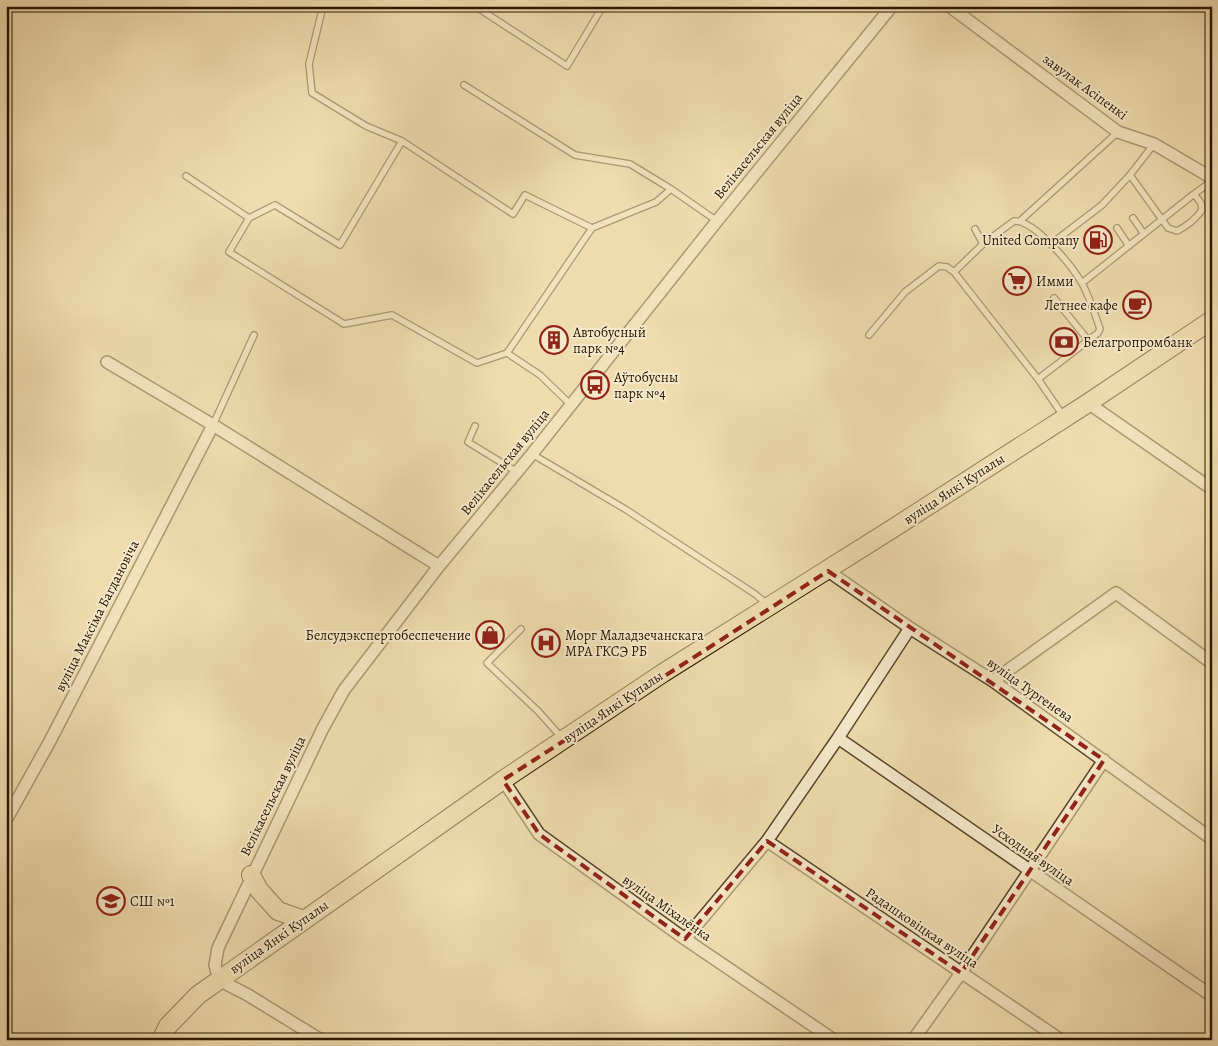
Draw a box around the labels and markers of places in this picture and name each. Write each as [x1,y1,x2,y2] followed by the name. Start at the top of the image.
[1083,225,1113,255] fuel station icon: United Company
[982,231,1080,250] place label: United Company
[1002,266,1032,296] supermarket icon: Имми
[1036,272,1073,291] place label: Имми
[1122,290,1152,320] cafe icon: Летнее кафе
[1045,296,1118,315] place label: Летнее кафе
[572,323,646,358] place label: Автобусный парк №4
[539,325,569,355] building icon: Автобусный парк №4
[1049,327,1079,357] bank icon: Белагропромбанк
[1083,333,1192,352] place label: Белагропромбанк
[613,368,678,403] place label: Аўтобусны парк №4
[580,370,610,400] bus stop icon: Аўтобусны парк №4
[475,620,505,650] shop icon: Белсудэкспертобеспечение
[306,626,471,645] place label: Белсудэкспертобеспечение
[565,626,704,661] place label: Морг Маладзечанскага МРА ГКСЭ РБ
[531,628,561,658] hospital icon: Морг Маладзечанскага МРА ГКСЭ РБ
[96,886,126,916] school or university icon: СШ №1
[130,892,175,911] place label: СШ №1

